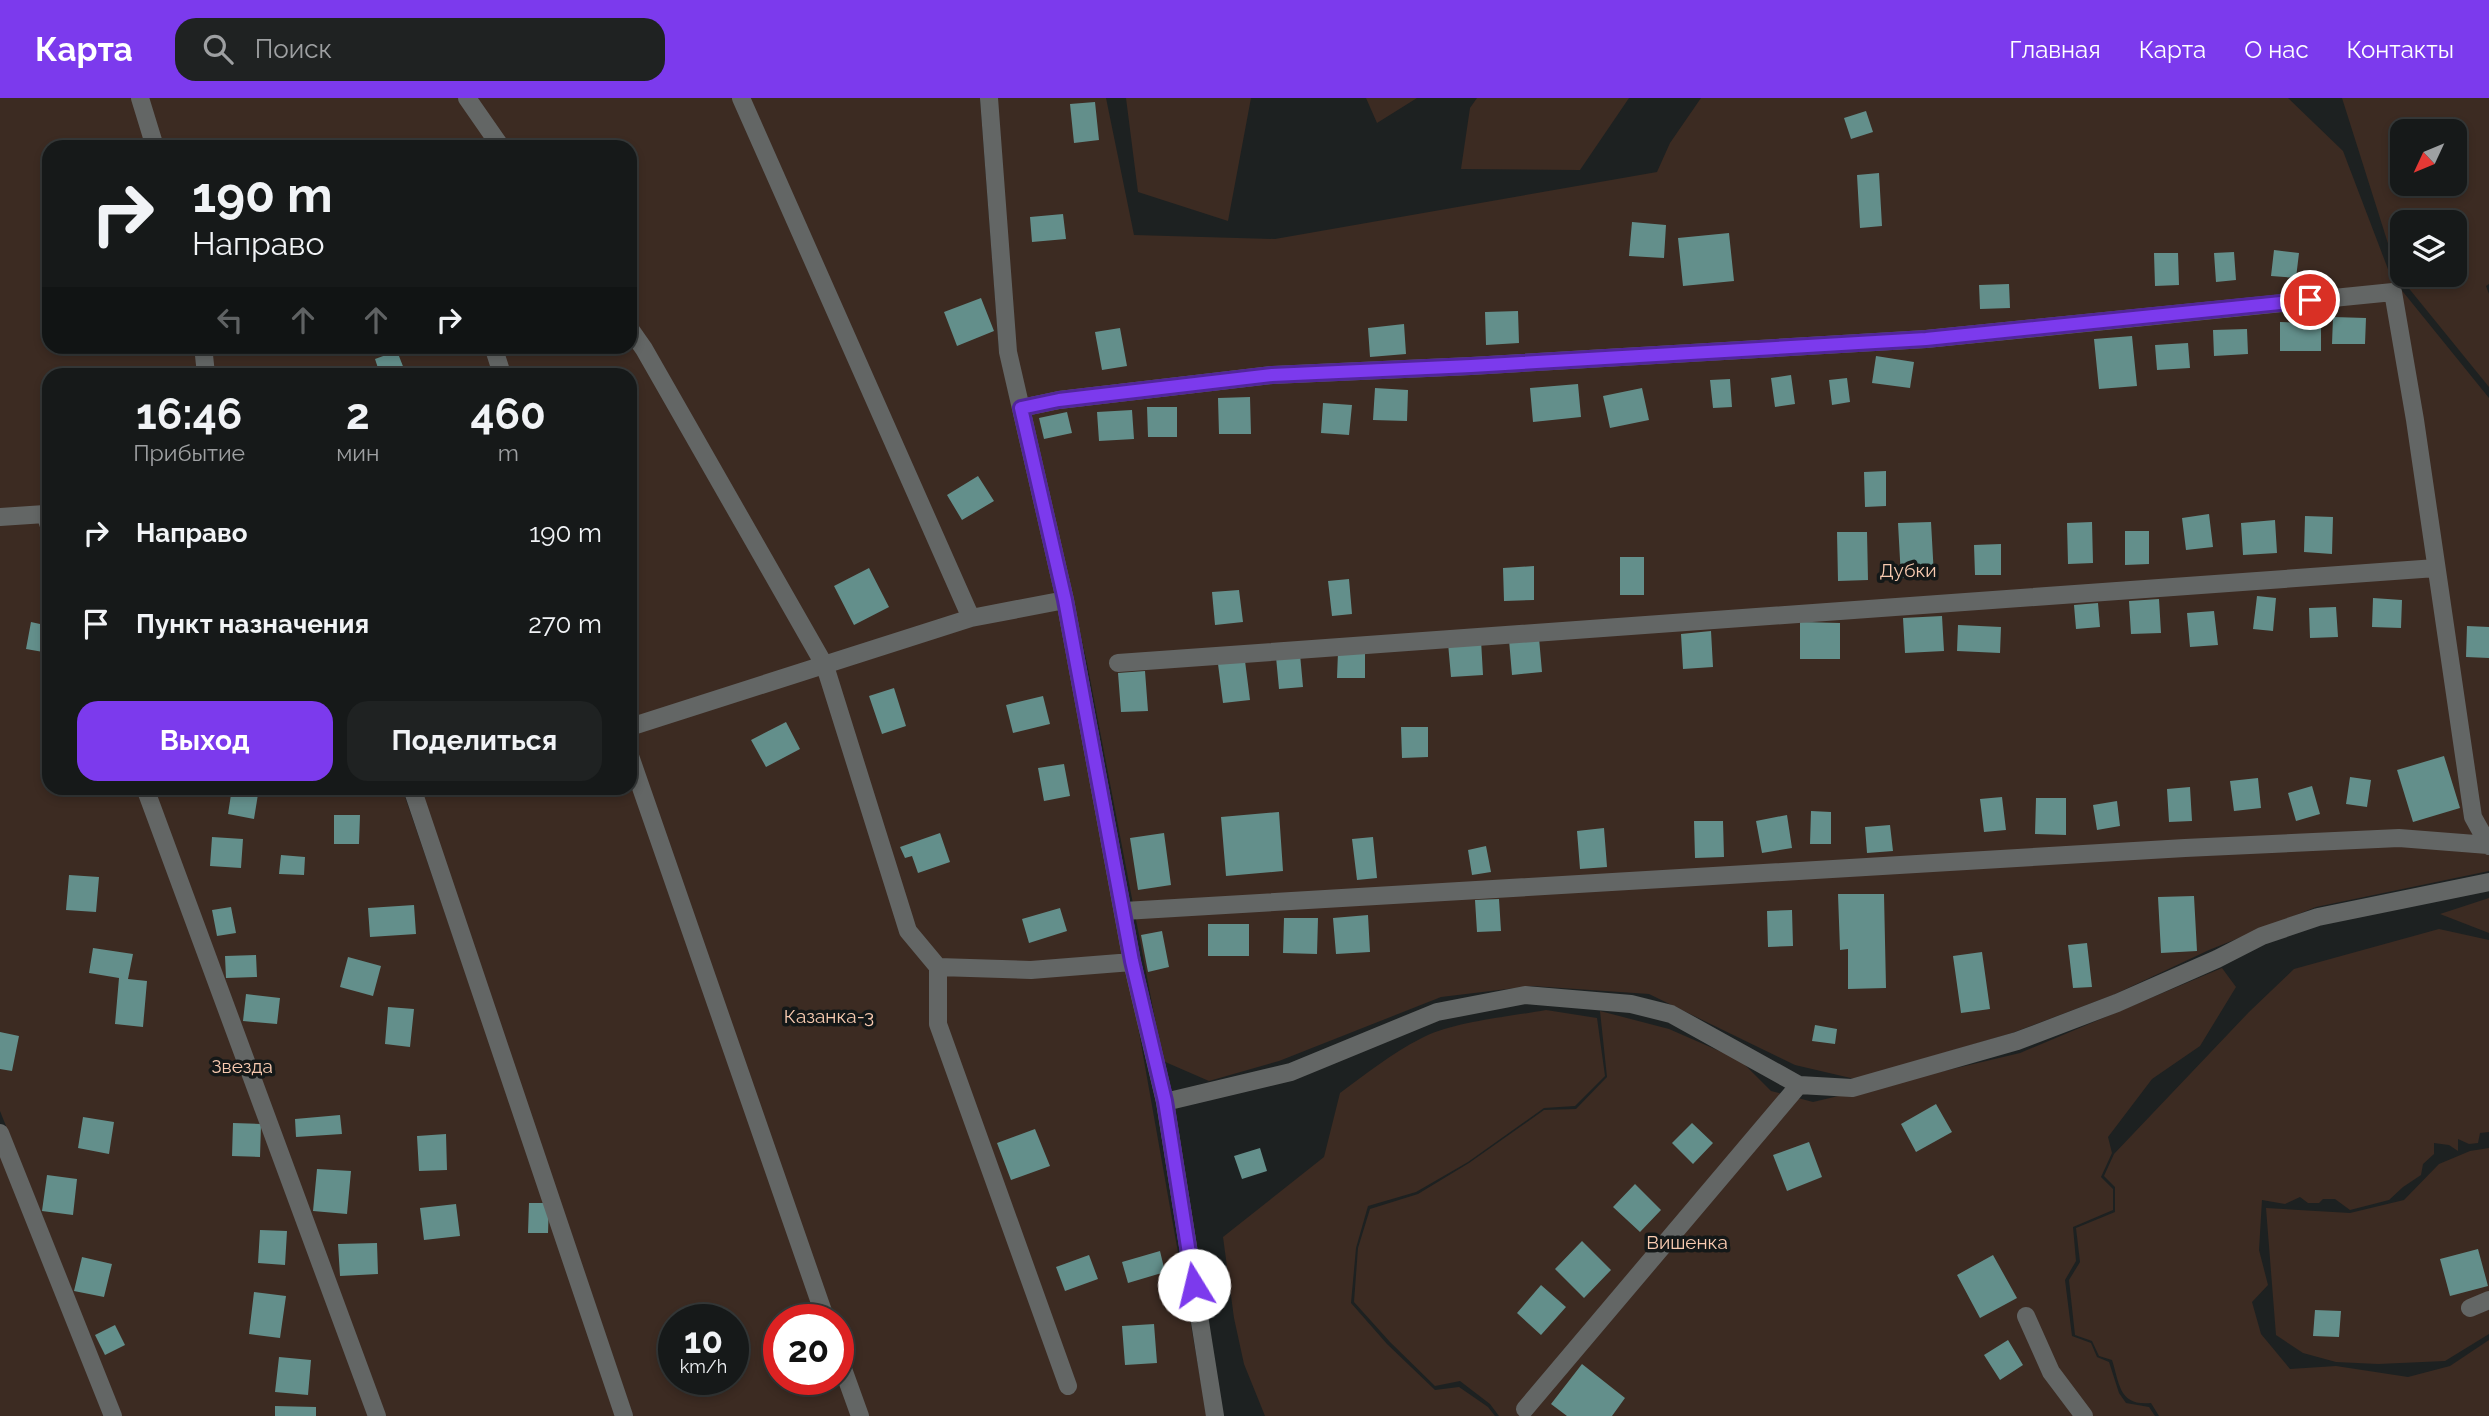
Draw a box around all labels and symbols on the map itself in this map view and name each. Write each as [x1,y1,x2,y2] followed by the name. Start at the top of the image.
[2390,119,2468,196] north arrow
[2280,270,2340,330] pin
[1879,559,1937,581] park label: Дубки
[784,1005,874,1027] park label: Казанка-3
[211,1055,273,1077] park label: Звезда
[1646,1231,1728,1253] park label: Вишенка
[1157,1248,1231,1322] position arrow
[763,1304,854,1395] speed limit sign: 20

